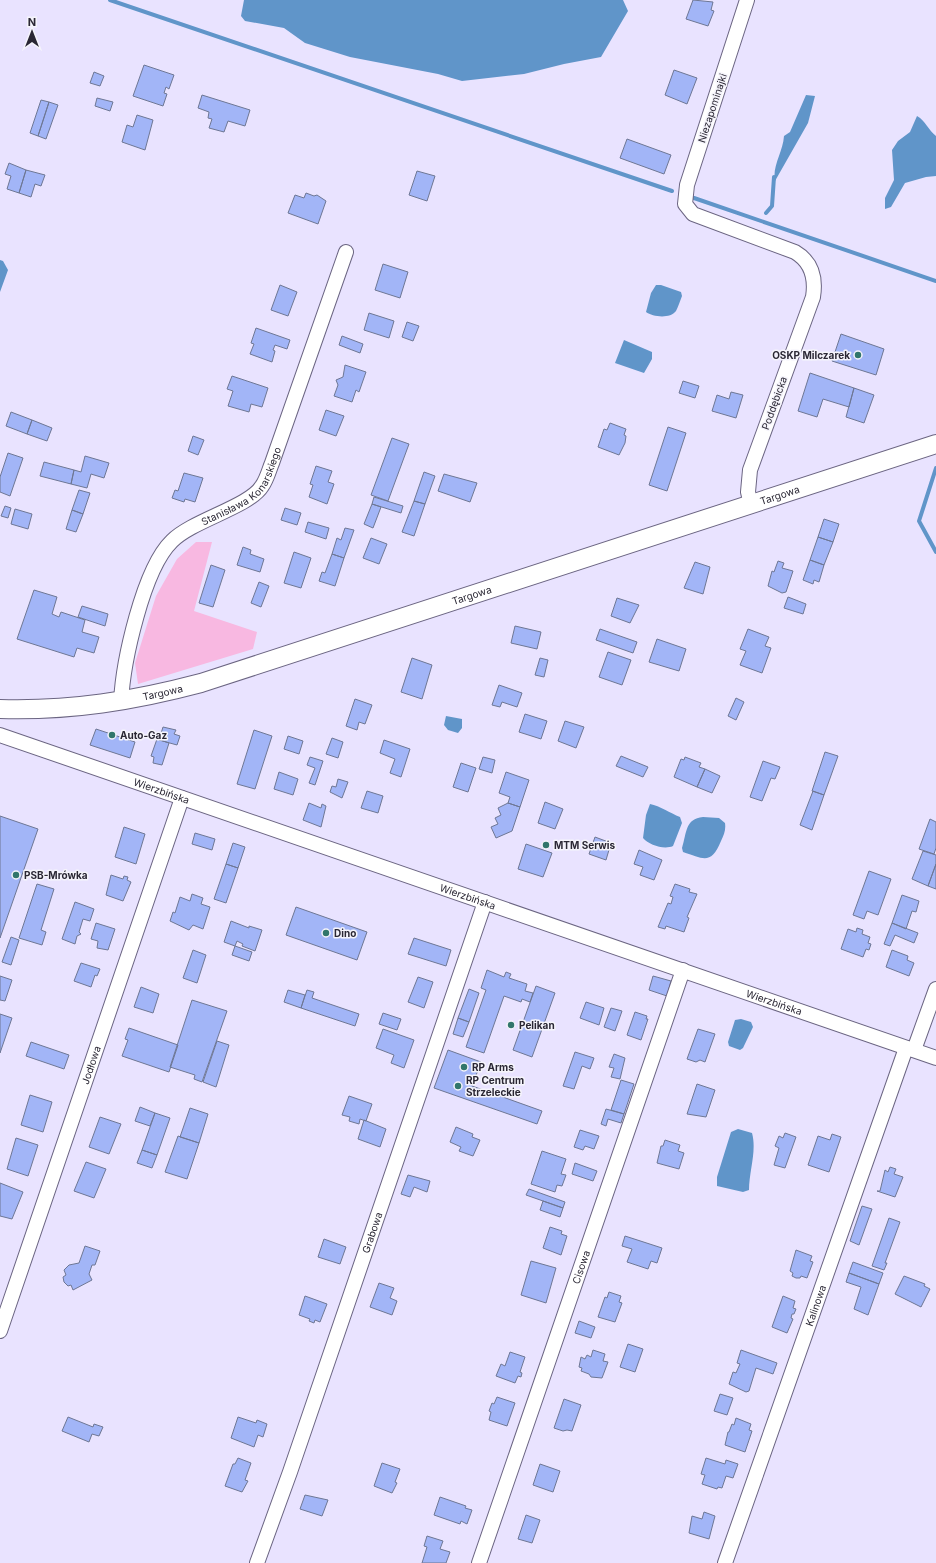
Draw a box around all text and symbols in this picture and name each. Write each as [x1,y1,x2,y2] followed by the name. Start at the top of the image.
[12,12,52,52] north arrow
[28,15,36,29] text: N
[695,72,729,144] street label: Niezapominajki
[772,349,850,361] place label: OSKP Milczarek
[853,350,863,360] marker: OSKP Milczarek
[759,375,789,431] street label: Poddębicka
[199,445,283,527] street label: Stanisława Konarskiego
[759,483,801,507] street label: Targowa
[450,583,493,607] street label: Targowa
[142,682,184,702] street label: Targowa
[120,729,167,741] place label: Auto-Gaz
[107,730,117,740] marker: Auto-Gaz
[132,776,191,806] street label: Wierzbińska
[554,839,616,851] place label: MTM Serwis
[541,840,551,850] marker: MTM Serwis
[24,869,88,881] place label: PSB-Mrówka
[11,870,21,880] marker: PSB-Mrówka
[438,881,497,912] street label: Wierzbińska
[334,927,356,939] place label: Dino
[321,928,331,938] marker: Dino
[745,987,804,1017] street label: Wierzbińska
[519,1019,555,1031] place label: Pelikan
[506,1020,516,1030] marker: Pelikan
[79,1044,103,1086] street label: Jodłowa
[472,1061,514,1073] place label: RP Arms
[459,1062,469,1072] marker: RP Arms
[466,1074,524,1098] place label: RP Centrum Strzeleckie
[453,1081,463,1091] marker: RP Centrum Strzeleckie
[359,1210,385,1255] street label: Grabowa
[570,1249,592,1285] street label: Cisowa
[803,1283,828,1328] street label: Kalinowa

